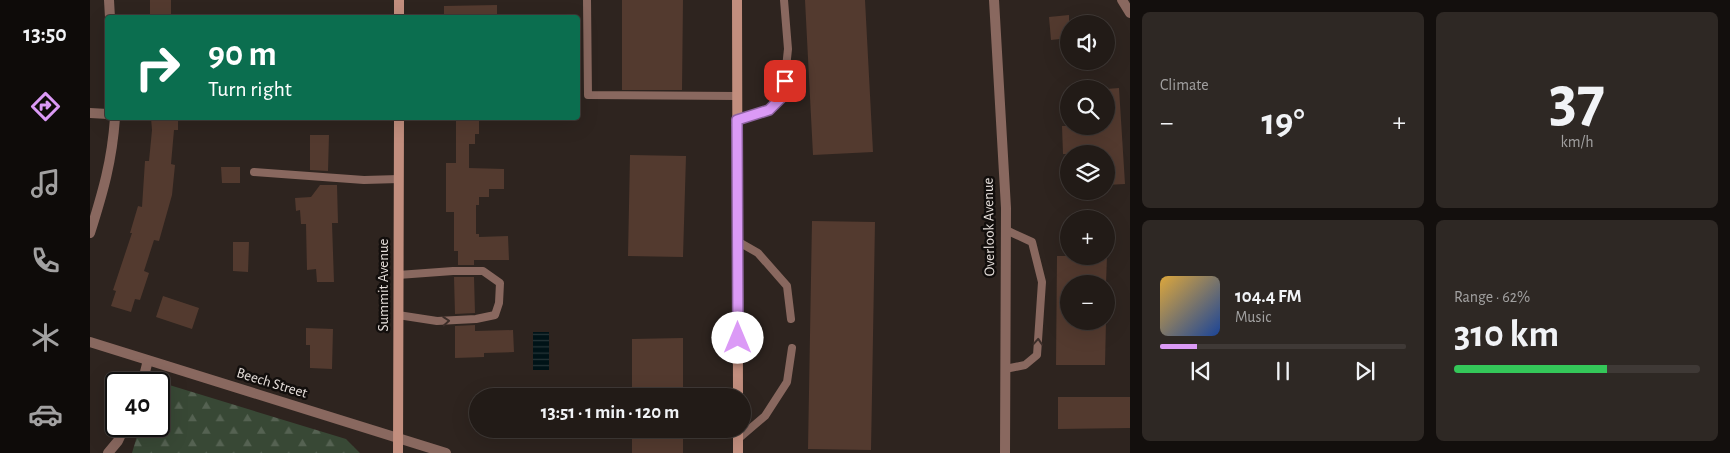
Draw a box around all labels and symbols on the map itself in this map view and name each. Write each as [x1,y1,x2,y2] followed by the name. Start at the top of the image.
[764,60,806,102] pin
[981,177,997,277] street label: Overlook Avenue
[376,238,391,332] street label: Summit Avenue
[711,311,763,363] position arrow
[442,315,450,326] one-way arrow
[1032,338,1043,346] one-way arrow
[235,365,309,401] street label: Beech Street
[105,372,170,437] speed limit sign: 40

